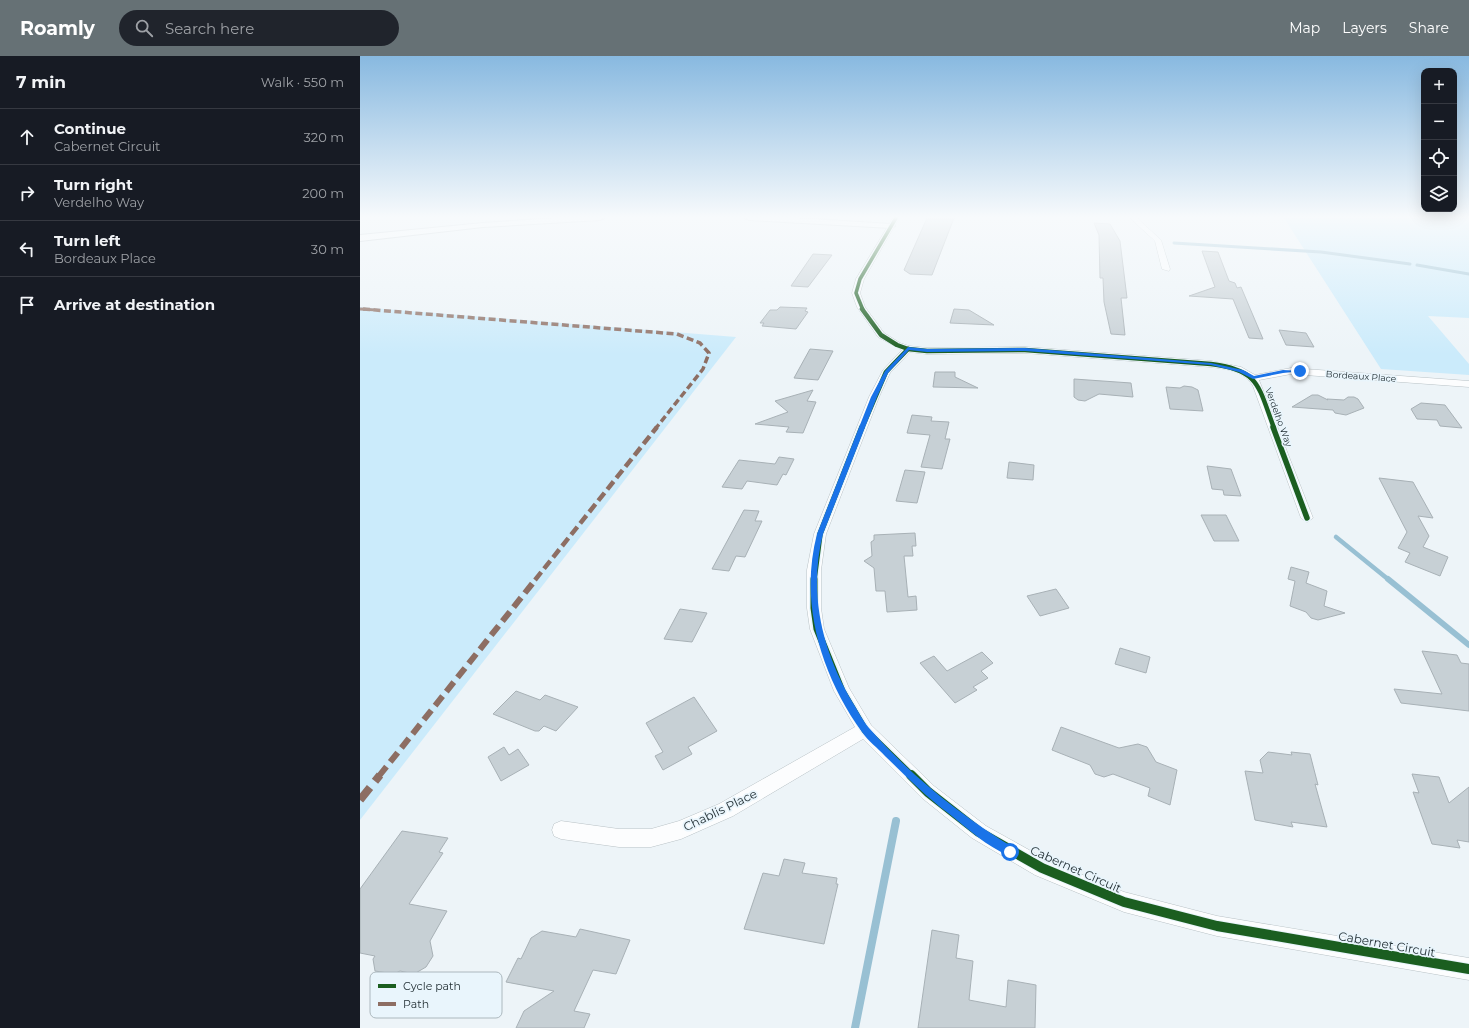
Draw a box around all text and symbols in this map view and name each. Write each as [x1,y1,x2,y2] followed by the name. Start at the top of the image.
[119,10,399,46] search box
[20,17,95,40] text: Roamly
[133,17,155,39] icon: search
[165,19,254,38] text: Search here
[1289,19,1320,37] text: Map
[1342,19,1387,37] text: Layers
[1409,19,1449,37] text: Share
[1421,68,1457,212] map controls
[1421,68,1457,104] button: +
[16,72,66,92] text: 7 min
[261,74,344,90] text: Walk · 550 m
[1421,104,1457,140] button: −
[54,119,126,138] text: Continue
[16,126,38,148] icon: ahead
[304,129,344,145] text: 320 m
[54,138,160,154] text: Cabernet Circuit
[1421,140,1457,176] button: locate
[54,175,133,194] text: Turn right
[1421,176,1457,212] button: layers
[16,182,38,204] icon: right
[302,185,344,201] text: 200 m
[54,194,144,210] text: Verdelho Way
[54,231,121,250] text: Turn left
[16,238,38,260] icon: left
[311,241,344,257] text: 30 m
[54,250,156,266] text: Bordeaux Place
[16,294,38,316] icon: arrive
[54,295,215,314] text: Arrive at destination
[1291,362,1309,380] route end
[1325,368,1397,384] street label: Bordeaux Place
[1263,386,1295,448] street label: Verdelho Way
[681,786,759,834] street label: Chablis Place
[1028,842,1124,896] street label: Cabernet Circuit
[1001,843,1019,861] route start
[1337,928,1437,960] street label: Cabernet Circuit
[370,972,502,1018] legend
[403,979,461,993] text: Cycle path
[403,997,429,1011] text: Path

